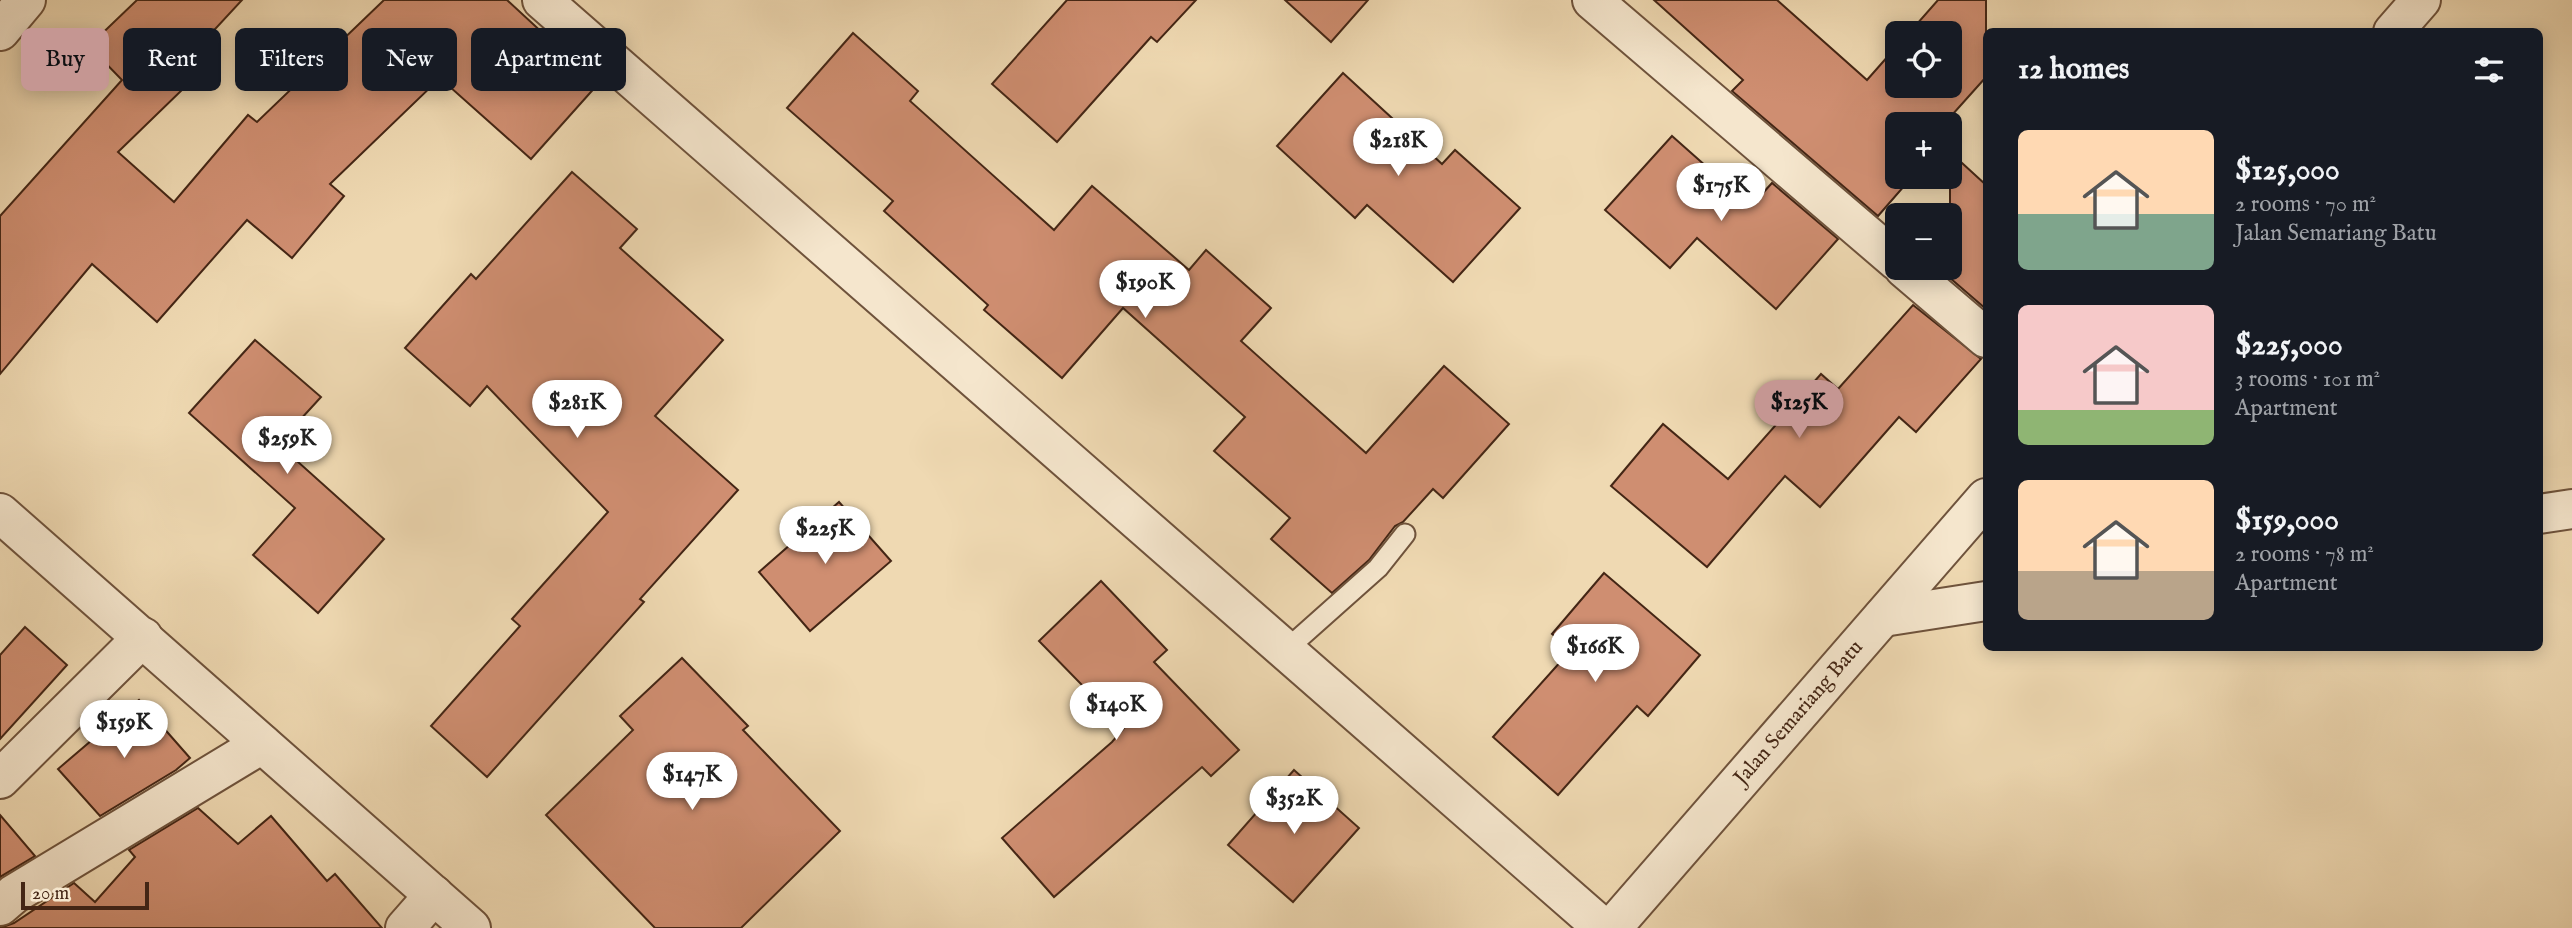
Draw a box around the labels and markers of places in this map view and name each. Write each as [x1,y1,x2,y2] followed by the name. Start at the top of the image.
[1349,118,1447,178] pin: $218K
[1672,164,1770,223] pin: $175K
[1096,260,1194,320] pin: $190K
[528,380,626,440] pin: $281K
[1750,380,1848,440] pin: $125K
[238,416,336,476] pin: $259K
[776,506,874,566] pin: $225K
[1546,624,1644,684] pin: $166K
[1067,682,1165,742] pin: $140K
[75,700,173,760] pin: $159K
[643,752,741,812] pin: $147K
[1245,776,1343,836] pin: $352K

